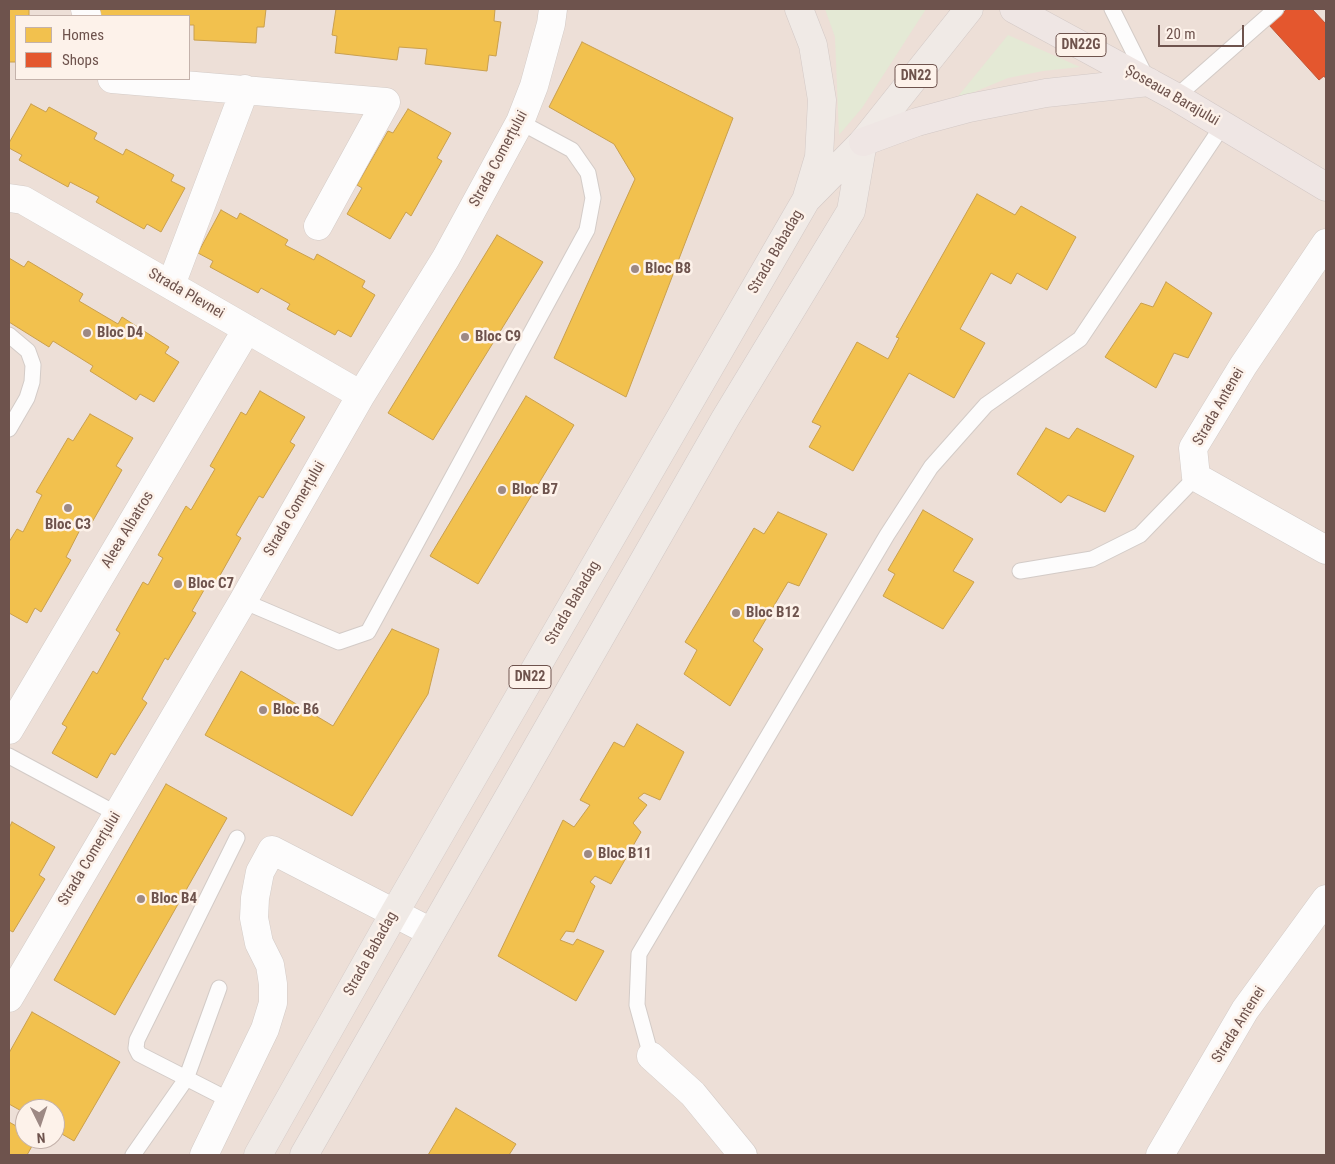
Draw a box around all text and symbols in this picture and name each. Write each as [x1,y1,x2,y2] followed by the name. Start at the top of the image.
[15,15,190,80] legend
[1160,15,1246,47] scale bar
[1166,25,1196,43] text: 20 m
[62,26,104,44] text: Homes
[1056,34,1106,56] road number: DN22G
[62,51,99,69] text: Shops
[1122,62,1222,130] street label: Șoseaua Barajului
[895,64,937,88] road number: DN22
[466,108,532,210] street label: Strada Comerțului
[745,207,807,297] street label: Strada Babadag
[645,260,691,278] place label: Bloc B8
[629,263,641,275] marker: Bloc B8
[145,265,227,323] street label: Strada Plevnei
[97,324,143,342] place label: Bloc D4
[81,327,93,339] marker: Bloc D4
[475,328,521,346] place label: Bloc C9
[459,331,471,343] marker: Bloc C9
[1189,365,1249,449] street label: Strada Antenei
[261,458,329,560] street label: Strada Comerțului
[512,481,558,499] place label: Bloc B7
[496,484,508,496] marker: Bloc B7
[98,488,158,572] street label: Aleea Albatros
[62,502,74,514] marker: Bloc C3
[45,516,91,534] place label: Bloc C3
[542,558,604,648] street label: Strada Babadag
[188,575,234,593] place label: Bloc C7
[172,578,184,590] marker: Bloc C7
[746,604,800,622] place label: Bloc B12
[730,607,742,619] marker: Bloc B12
[509,666,551,689] road number: DN22
[273,701,319,719] place label: Bloc B6
[257,704,269,716] marker: Bloc B6
[55,809,125,909] street label: Strada Comerțului
[598,845,652,863] place label: Bloc B11
[582,848,594,860] marker: Bloc B11
[151,890,197,908] place label: Bloc B4
[135,893,147,905] marker: Bloc B4
[340,909,402,999] street label: Strada Babadag
[1208,983,1270,1067] street label: Strada Antenei
[15,1099,65,1149] north arrow
[36,1130,46,1146] text: N

